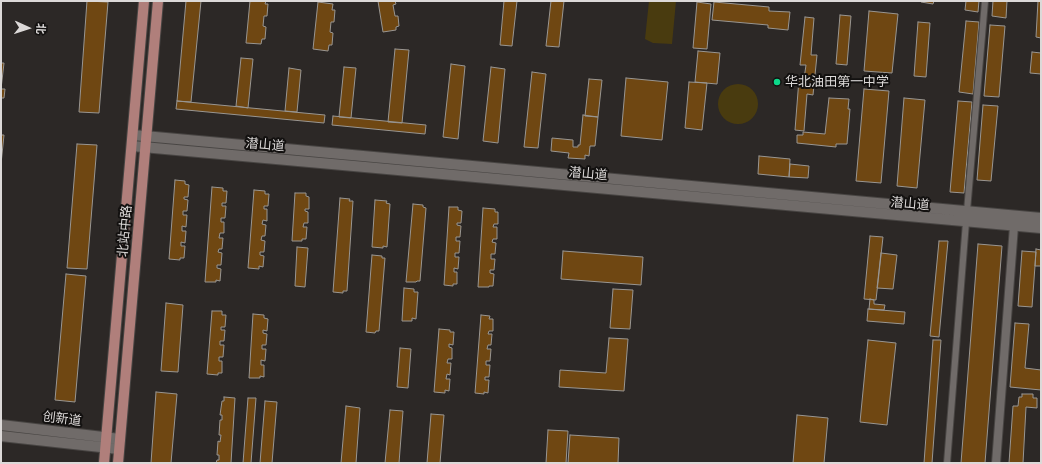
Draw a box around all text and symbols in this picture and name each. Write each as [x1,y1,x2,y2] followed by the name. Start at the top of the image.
[8,8,48,48] north arrow
[34,23,47,34] text: 北
[785,74,889,90] place label: 华北油田第一中学
[772,77,782,87] marker: 华北油田第一中学
[245,136,285,154] street label: 潜山道
[568,165,608,183] street label: 潜山道
[890,195,930,213] street label: 潜山道
[115,204,135,258] street label: 北站中路
[42,409,82,429] street label: 创新道

